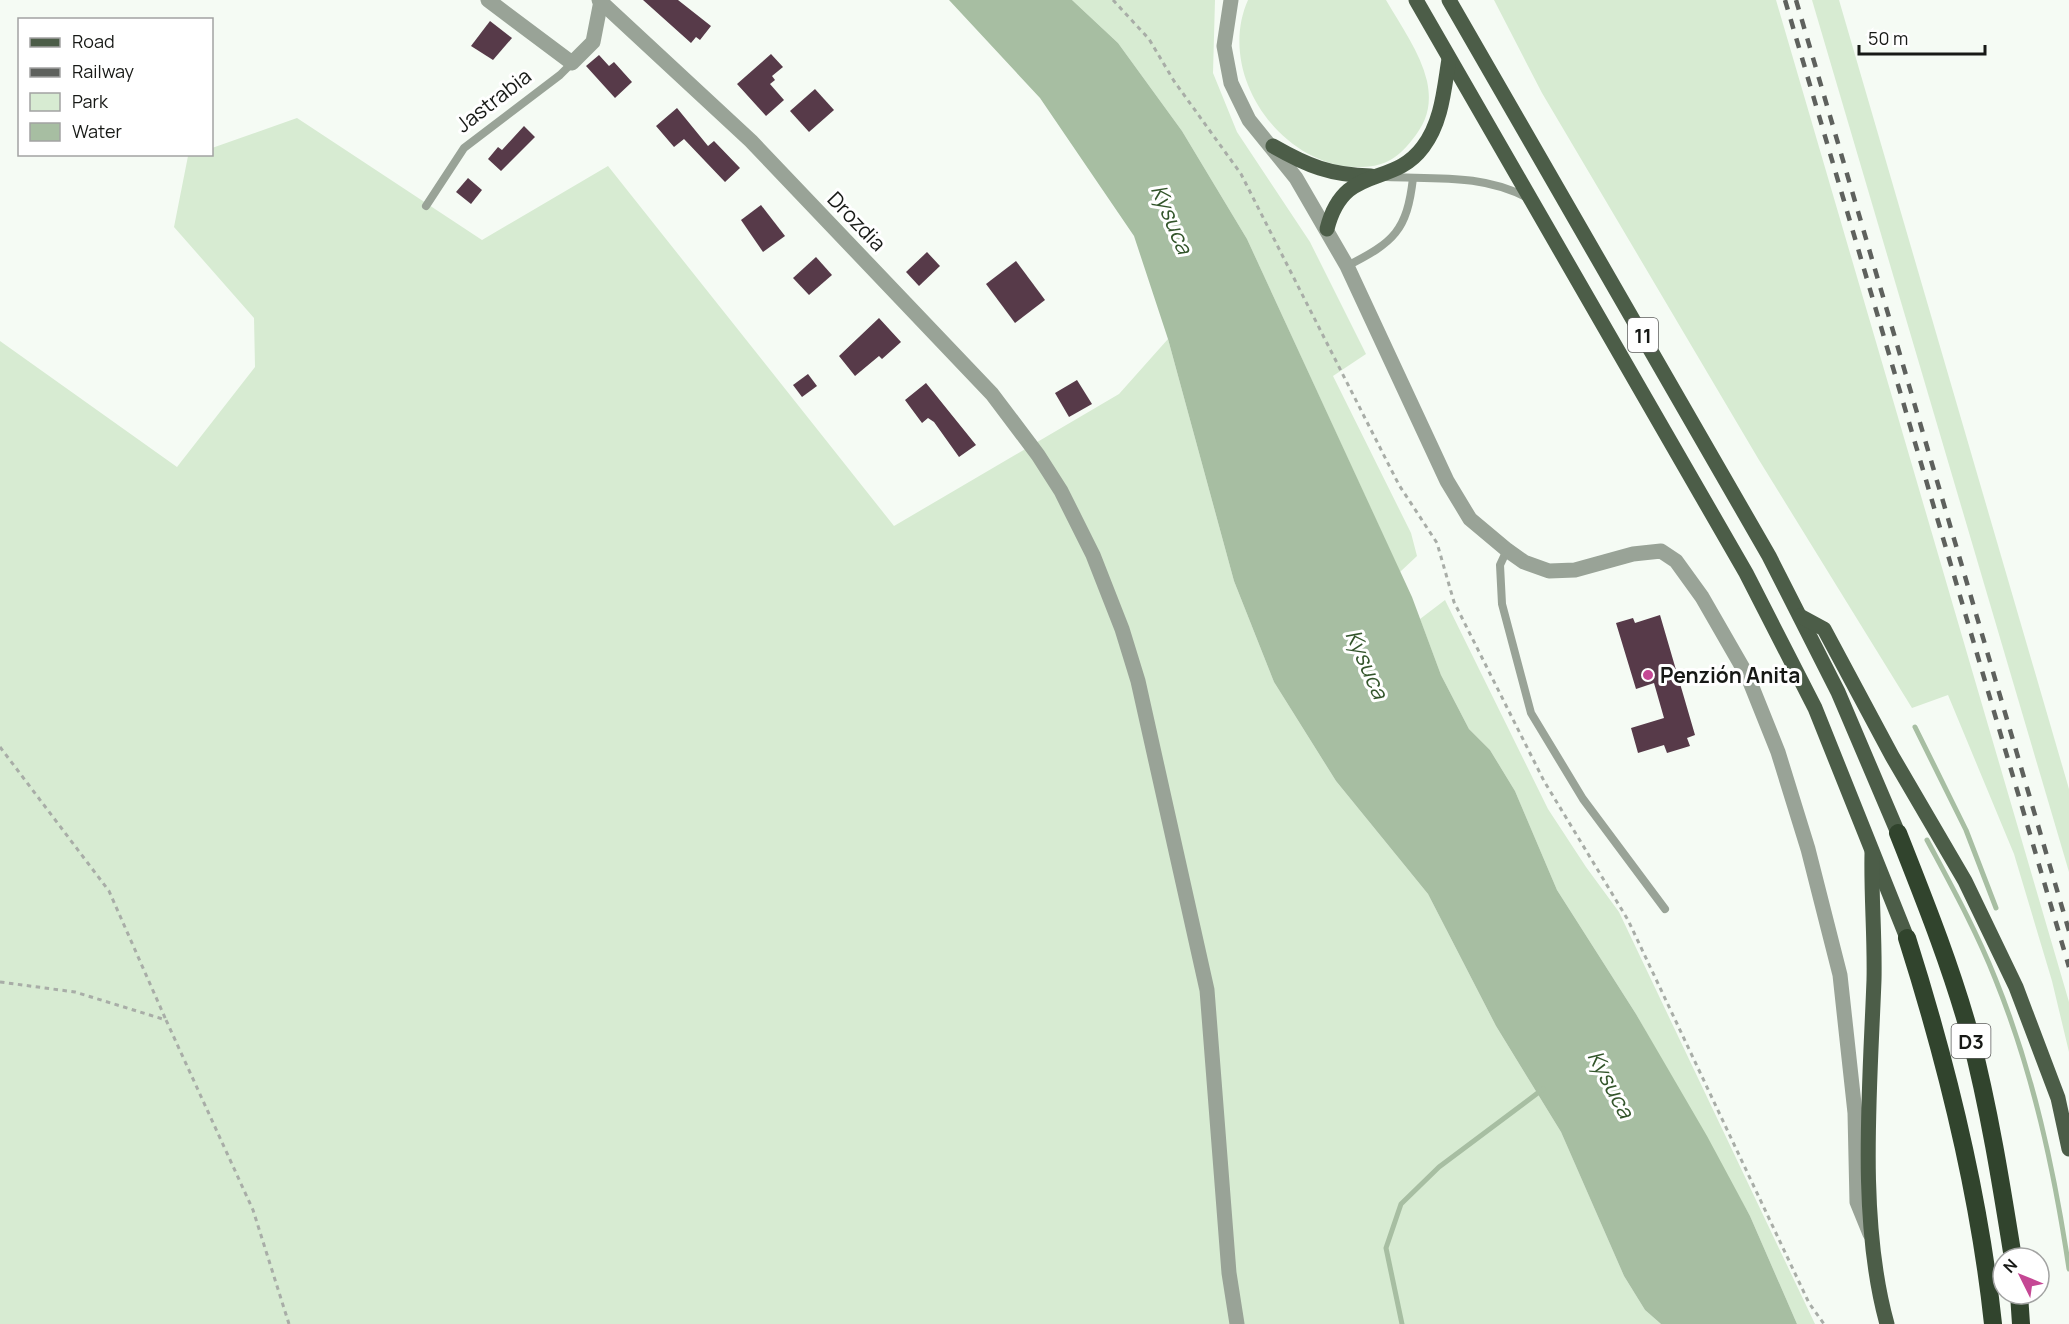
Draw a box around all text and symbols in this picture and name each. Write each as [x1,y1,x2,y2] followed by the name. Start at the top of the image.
[18,18,213,156] legend
[1859,18,1985,56] scale bar
[1868,26,1908,50] text: 50 m
[72,29,115,53] text: Road
[72,59,134,83] text: Railway
[449,62,537,138] street label: Jastrabia
[72,89,109,113] text: Park
[72,119,122,143] text: Water
[1144,180,1201,260] water label: Kysuca
[822,185,892,257] street label: Drozdia
[1628,318,1658,352] road number: 11
[1339,625,1396,705] water label: Kysuca
[1660,661,1800,689] place label: Penzión Anita
[1641,668,1655,682] marker: Penzión Anita
[1952,1024,1990,1058] road number: D3
[1581,1045,1642,1125] water label: Kysuca
[1991,1246,2051,1306] north arrow
[1998,1254,2022,1277] text: N

